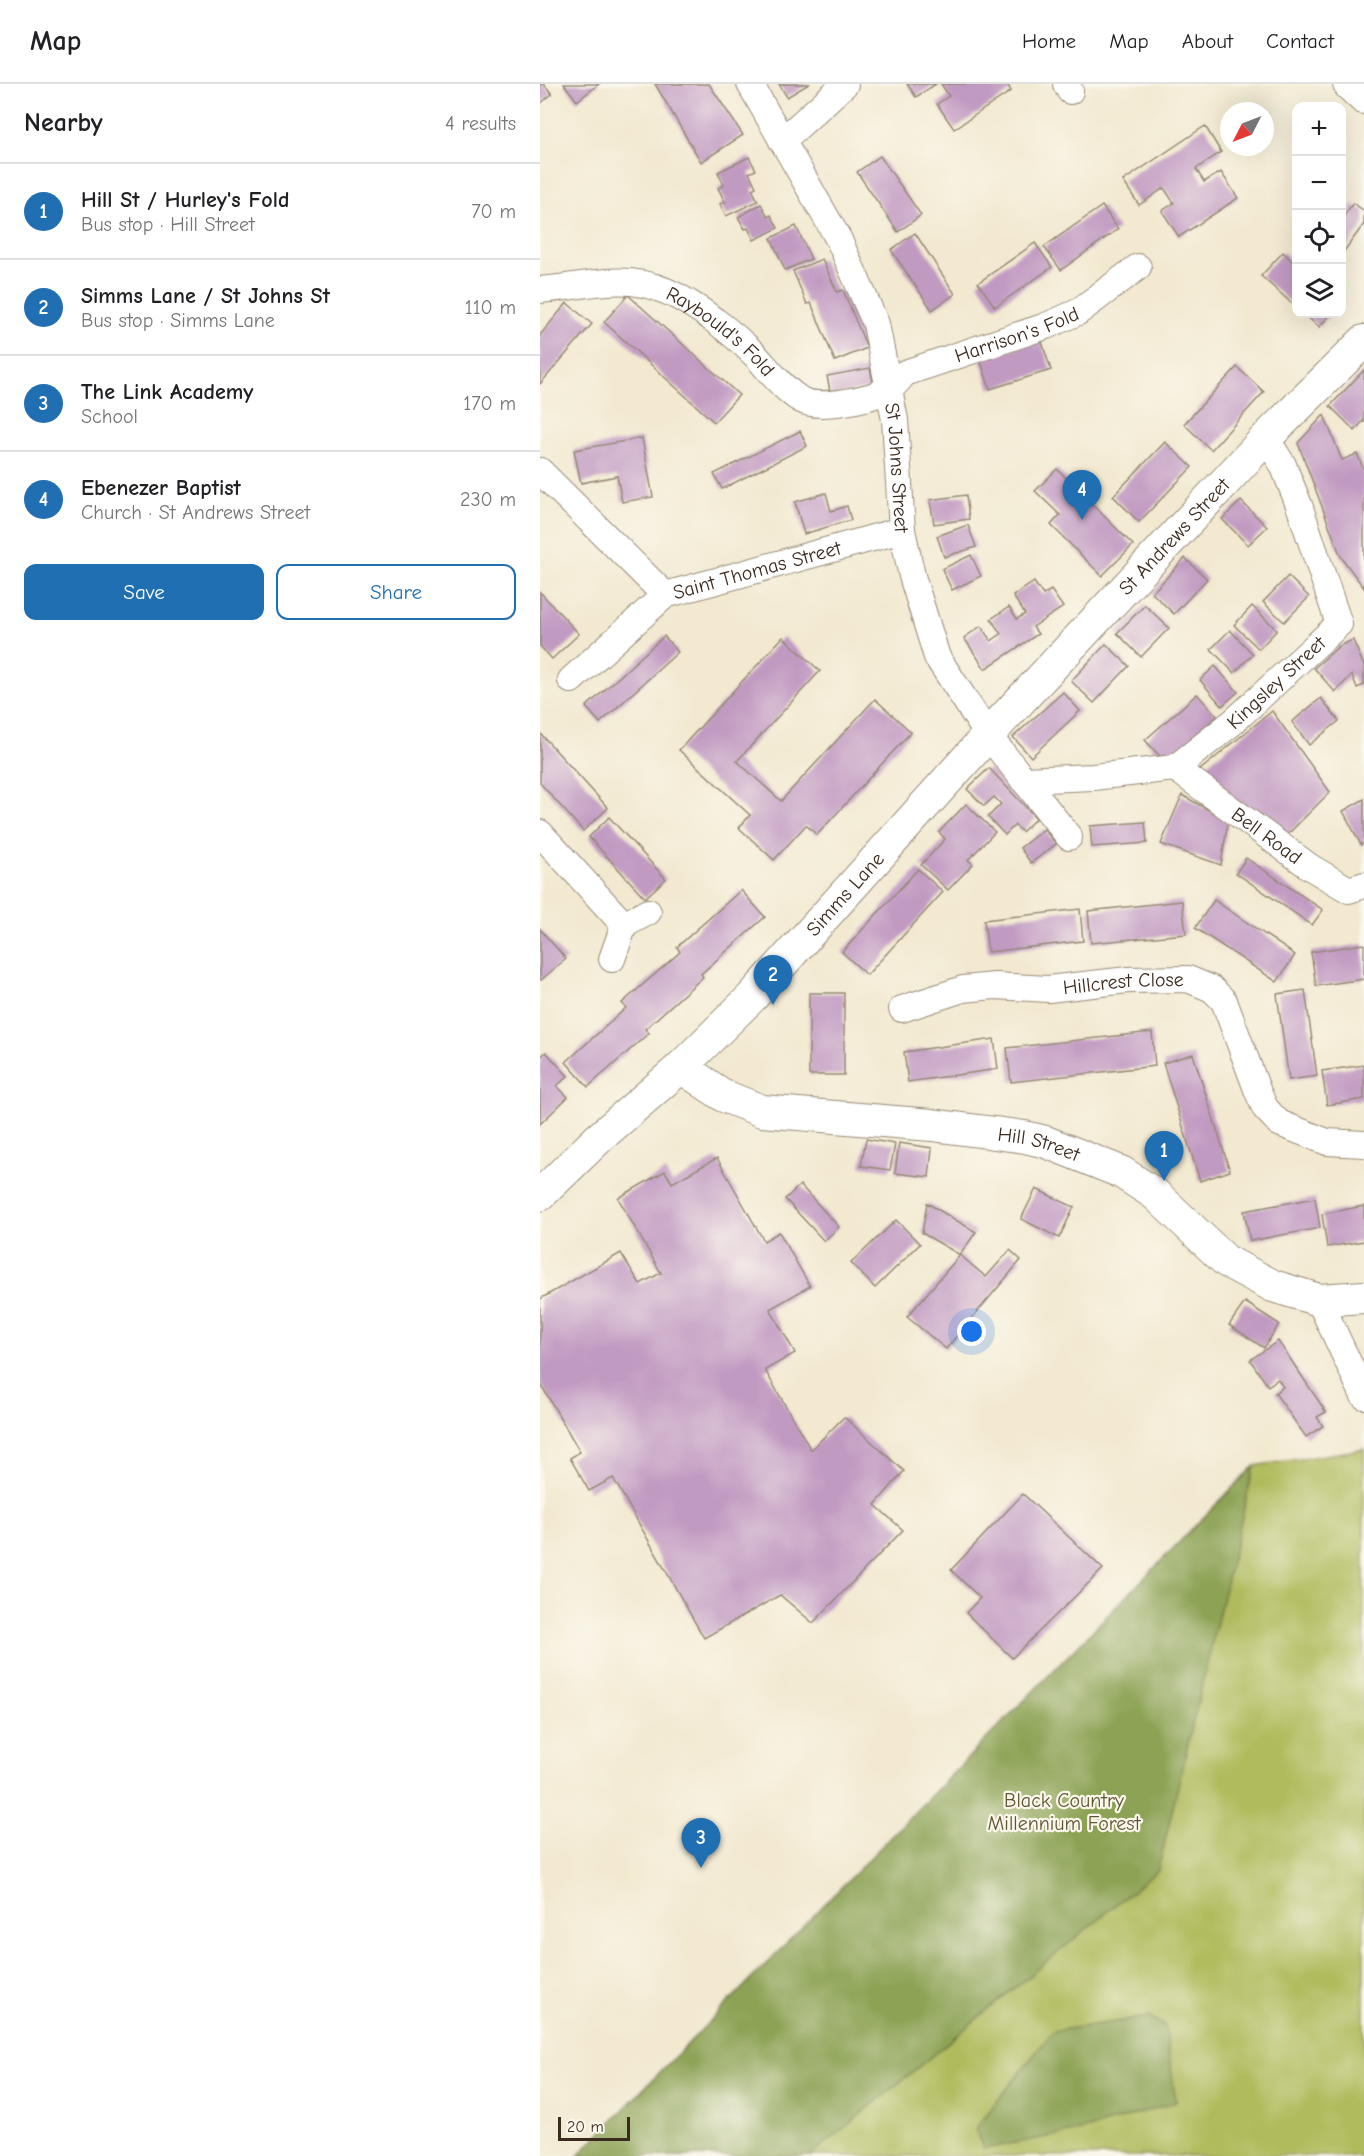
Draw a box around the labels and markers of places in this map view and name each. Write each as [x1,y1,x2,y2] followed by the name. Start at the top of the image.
[1062,470,1102,520] pin: 4
[754,956,792,1005] pin: 2
[1144,1132,1184,1181] pin: 1
[682,1818,720,1868] pin: 3

